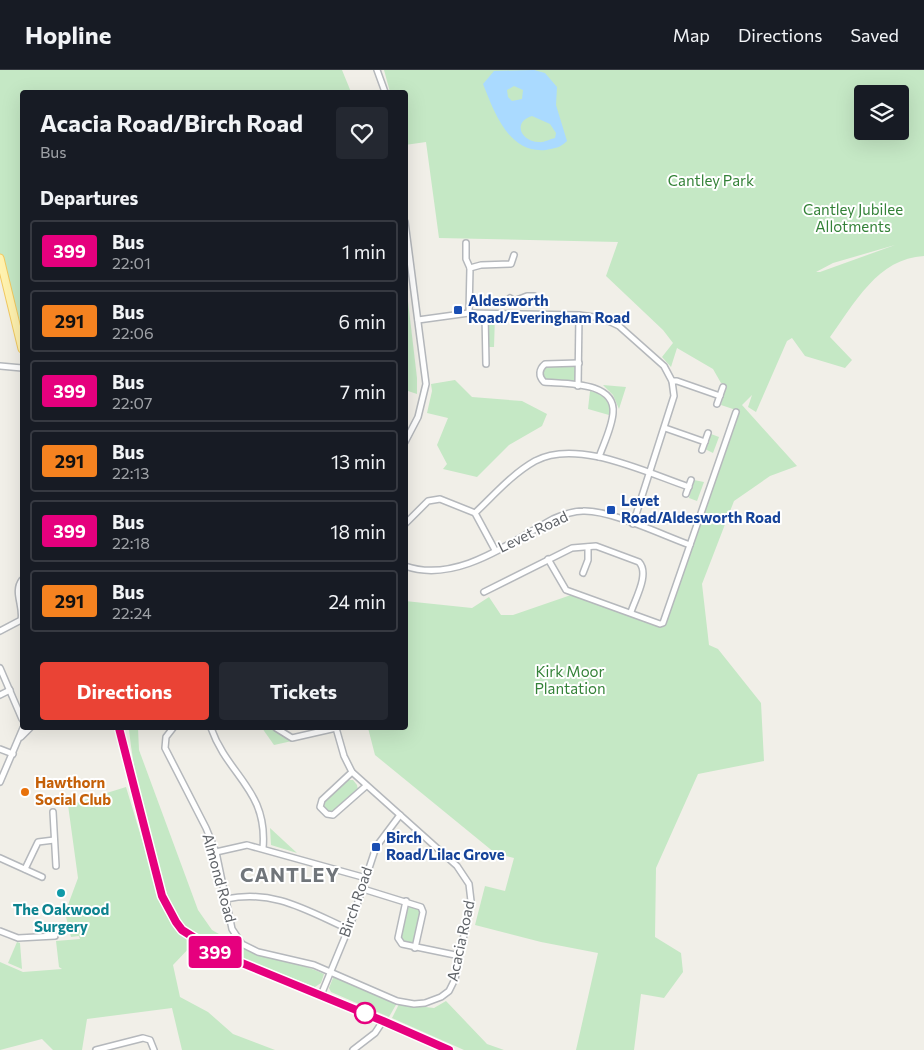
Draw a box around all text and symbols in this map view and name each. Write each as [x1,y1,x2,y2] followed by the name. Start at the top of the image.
[25,20,111,49] text: Hopline
[673,24,710,46] text: Map
[738,24,822,46] text: Directions
[850,24,899,46] text: Saved
[854,85,909,140] map controls
[854,85,909,140] button: layers
[336,107,388,159] button: heart
[40,108,303,137] text: Acacia Road/Birch Road
[40,142,67,161] text: Bus
[668,171,754,189] park label: Cantley Park
[40,186,138,209] text: Departures
[803,200,903,235] park label: Cantley Jubilee Allotments
[112,230,144,253] text: Bus
[53,240,86,262] text: 399
[342,240,386,263] text: 1 min
[112,253,151,272] text: 22:01
[468,291,630,326] place label: Aldesworth Road/Everingham Road
[112,300,144,323] text: Bus
[452,304,464,316] marker: Aldesworth Road/Everingham Road
[55,310,84,332] text: 291
[338,310,386,333] text: 6 min
[112,323,154,342] text: 22:06
[112,370,144,393] text: Bus
[53,380,86,402] text: 399
[340,380,386,403] text: 7 min
[112,393,152,412] text: 22:07
[112,440,144,463] text: Bus
[55,450,84,472] text: 291
[331,450,386,473] text: 13 min
[112,463,150,482] text: 22:13
[621,491,781,526] place label: Levet Road/Aldesworth Road
[605,504,617,516] marker: Levet Road/Aldesworth Road
[495,506,570,556] street label: Levet Road
[112,510,144,533] text: Bus
[53,520,86,542] text: 399
[330,520,386,543] text: 18 min
[112,533,150,552] text: 22:18
[112,580,144,603] text: Bus
[55,590,84,612] text: 291
[328,590,386,613] text: 24 min
[112,603,152,622] text: 22:24
[40,662,209,720] button: Directions
[219,662,388,720] button: Tickets
[534,662,606,697] park label: Kirk Moor Plantation
[35,773,111,808] place label: Hawthorn Social Club
[19,786,31,798] marker: Hawthorn Social Club
[386,828,505,863] place label: Birch Road/Lilac Grove
[199,831,240,924] street label: Almond Road
[370,841,382,853] marker: Birch Road/Lilac Grove
[240,862,340,886] district label: CANTLEY
[335,864,375,939] street label: Birch Road
[55,887,67,899] marker: The Oakwood Surgery
[443,899,477,983] street label: Acacia Road
[13,900,109,935] place label: The Oakwood Surgery
[186,936,244,968] line badge: 399
[199,941,231,963] text: 399
[354,1002,376,1024] unlabelled marker

